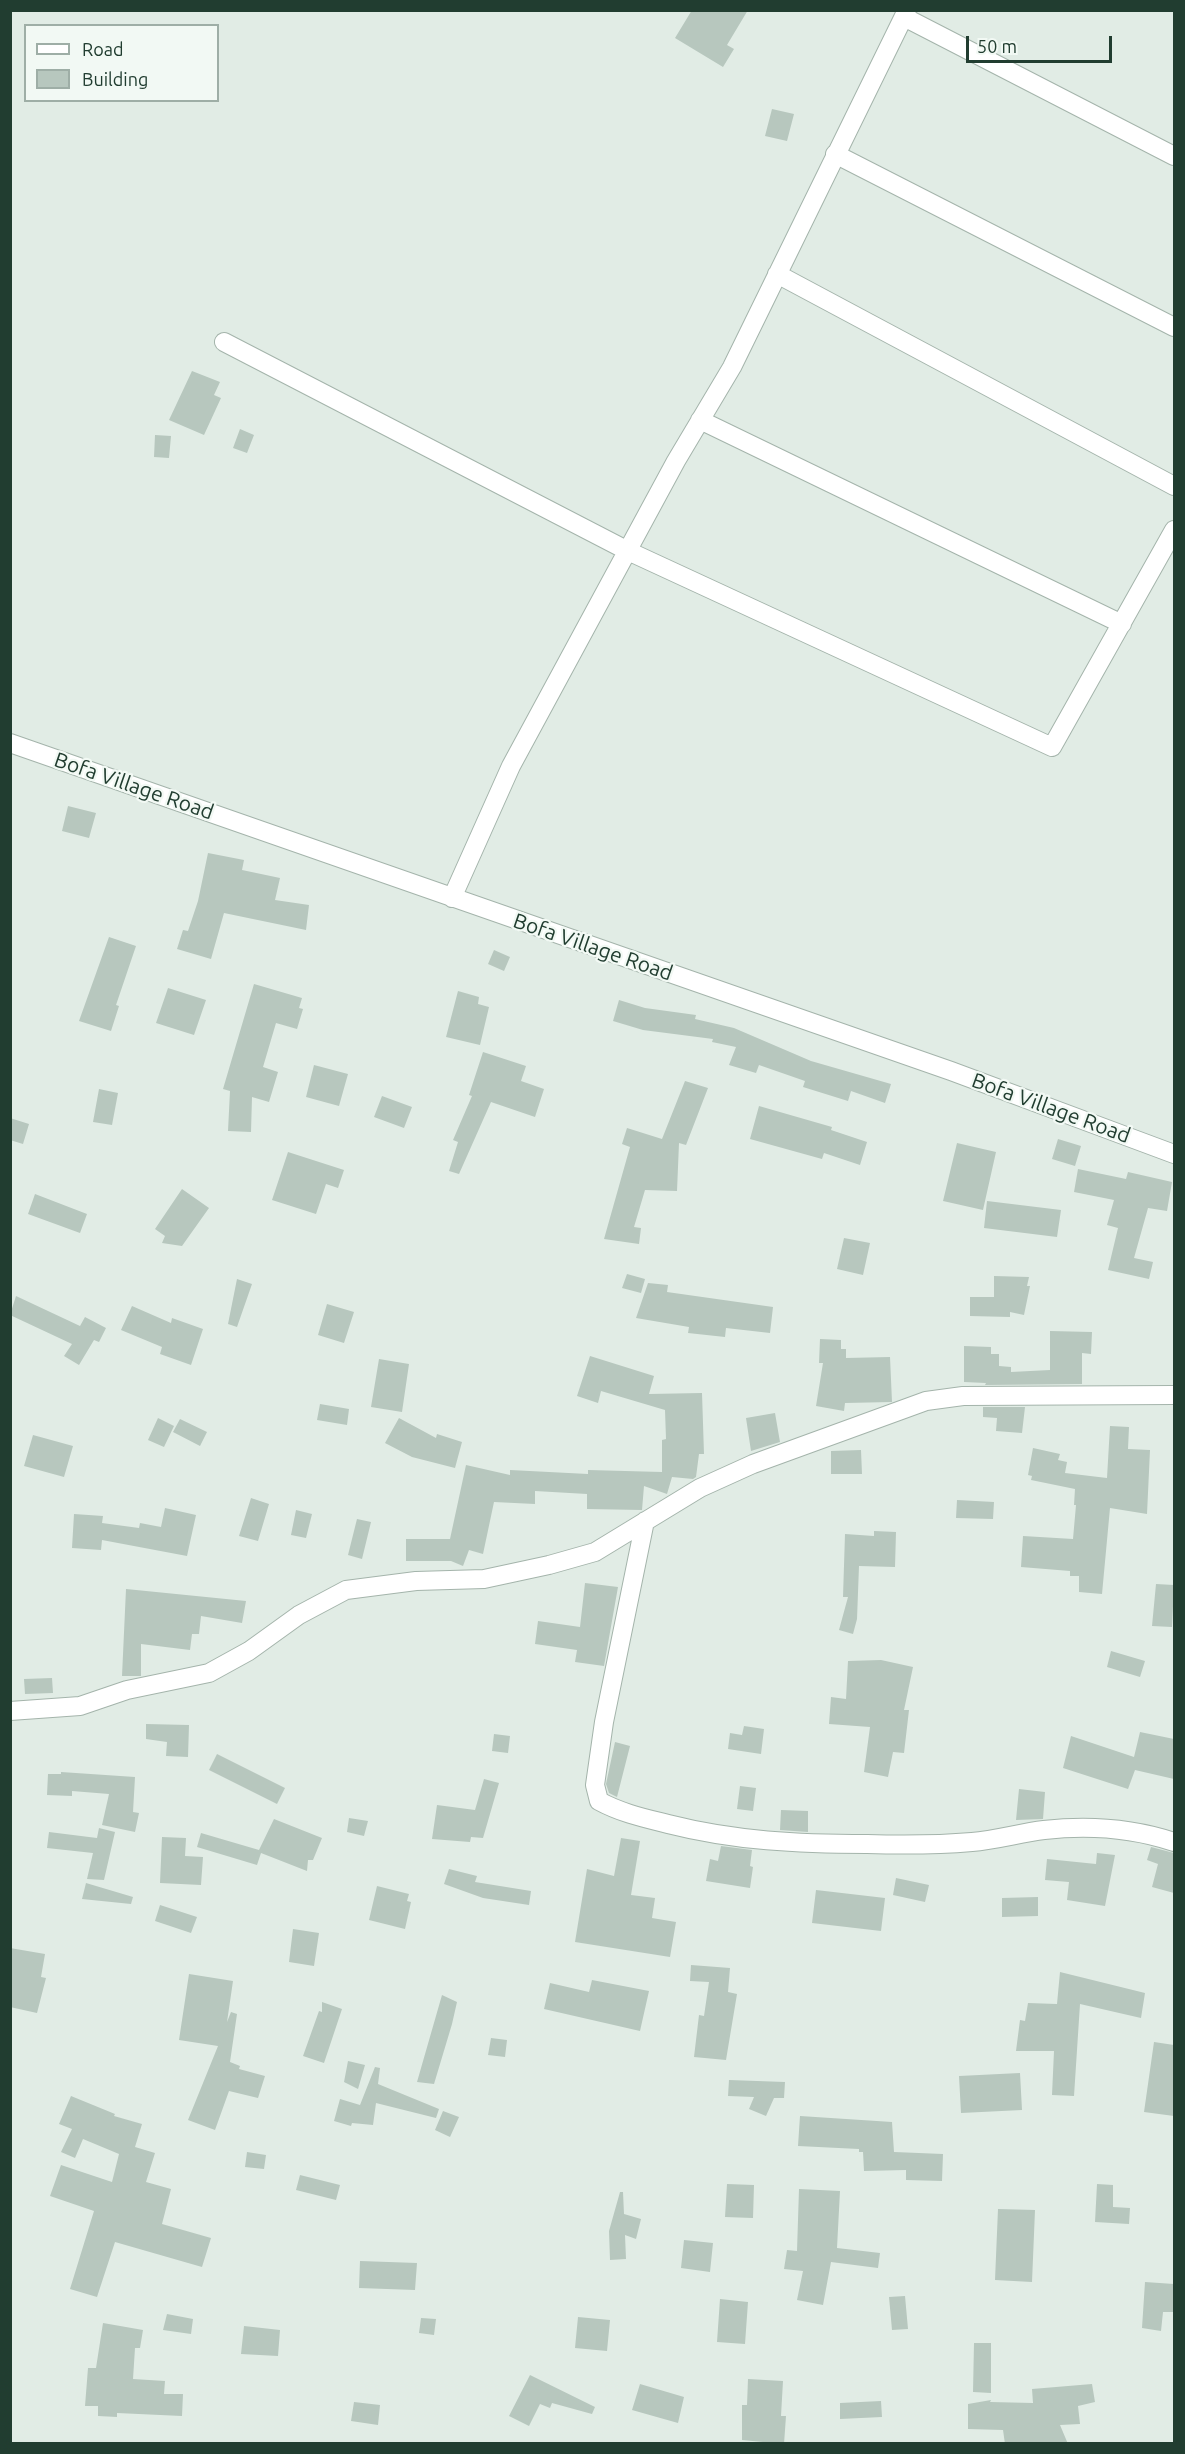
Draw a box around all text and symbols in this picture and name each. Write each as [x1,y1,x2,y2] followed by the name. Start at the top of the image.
[24,24,219,102] legend
[969,24,1114,62] scale bar
[977,36,1017,56] text: 50 m
[82,39,124,59] text: Road
[82,69,148,89] text: Building
[51,747,217,825] street label: Bofa Village Road
[510,908,676,986] street label: Bofa Village Road
[968,1068,1134,1148] street label: Bofa Village Road

